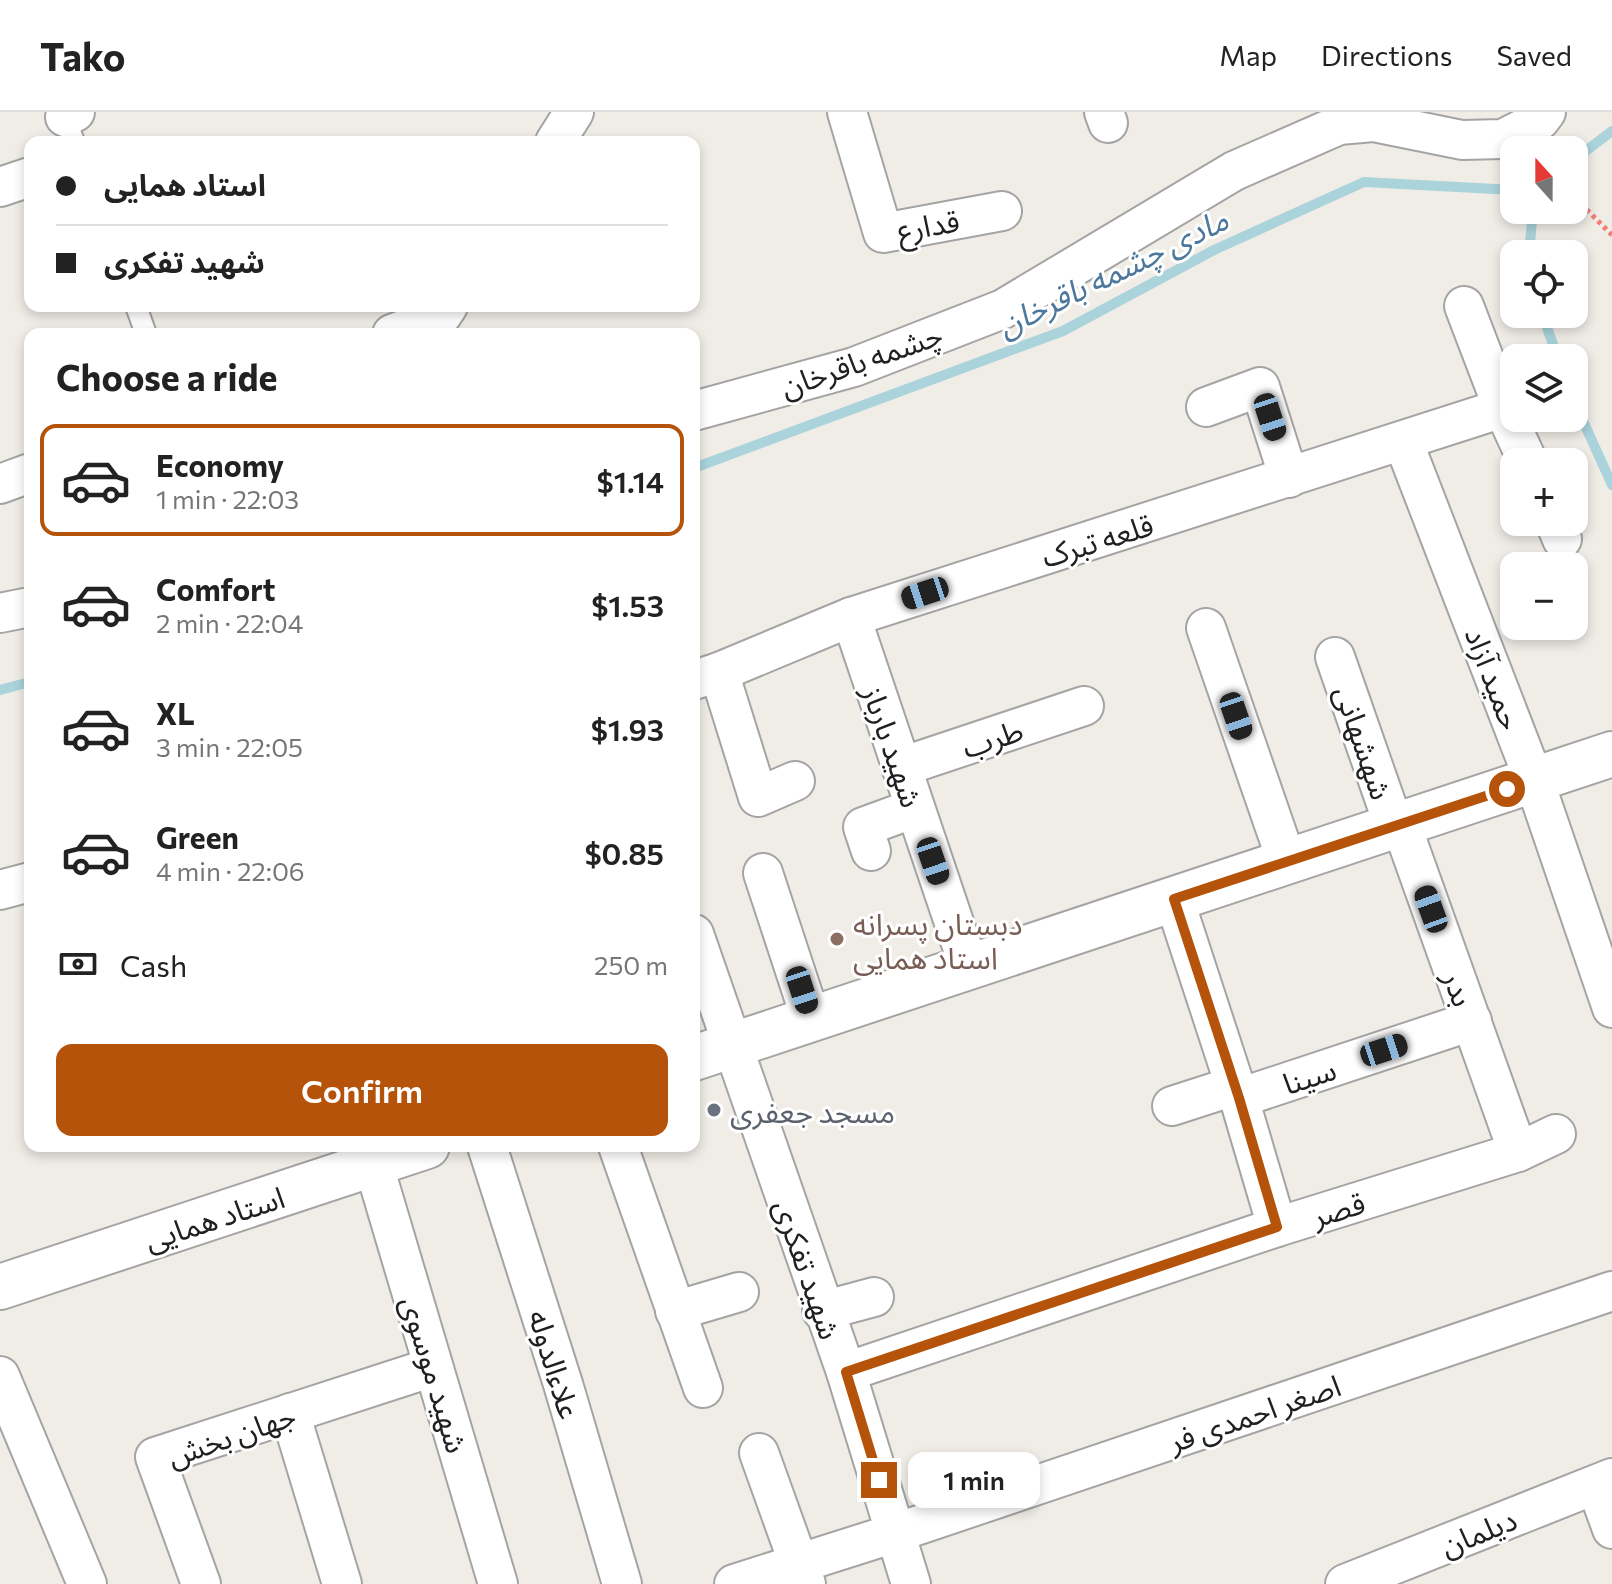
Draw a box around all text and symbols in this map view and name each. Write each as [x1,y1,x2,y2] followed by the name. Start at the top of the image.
[40,32,125,79] text: Tako
[1219,38,1277,72] text: Map
[1321,38,1452,72] text: Directions
[1496,38,1572,72] text: Saved
[1500,136,1588,224] north arrow
[1500,136,1588,640] map controls
[104,165,266,202] text: استاد همایی
[990,198,1235,347] water label: مادی چشمه باقرخان
[894,200,963,254] street label: قدارع
[1500,240,1588,328] button: locate
[104,242,265,279] text: شهید تفکری
[775,314,948,407] street label: چشمه باقرخان
[1500,344,1588,432] button: layers
[56,354,277,398] text: Choose a ride
[1251,390,1289,444] car
[60,444,132,516] icon: car
[156,446,284,483] text: Economy
[1500,448,1588,536] button: +
[597,462,664,499] text: $1.14
[156,483,299,514] text: 1 min · 22:03
[1037,505,1158,574] street label: قلعه تبرک
[1500,552,1588,640] button: −
[60,568,132,640] icon: car
[156,570,275,607] text: Comfort
[898,574,952,612] car
[591,586,664,623] text: $1.53
[156,607,303,638] text: 2 min · 22:04
[1458,622,1531,735] street label: حمید آزاد
[855,679,932,812] street label: شهید بارباز
[1327,680,1402,804] street label: شهشهانی
[1217,689,1255,743] car
[60,692,132,764] icon: car
[156,694,195,731] text: XL
[591,710,664,747] text: $1.93
[957,710,1028,765] street label: طرب
[156,731,303,762] text: 3 min · 22:05
[1489,771,1525,807] route start
[60,816,132,888] icon: car
[156,818,239,855] text: Green
[584,834,664,871] text: $0.85
[914,834,952,888] car
[156,855,305,886] text: 4 min · 22:06
[1412,882,1450,936] car
[853,904,1023,976] place label: دبستان پسرانه استاد همایی
[828,930,846,948] marker: دبستان پسرانه استاد همایی
[56,942,100,986] icon: cash
[120,946,187,983] text: Cash
[594,949,668,980] text: 250 m
[783,963,821,1017] car
[1435,964,1483,1011] street label: بدر
[1357,1031,1411,1069] car
[56,1044,668,1136] button: Confirm
[1278,1049,1340,1101] street label: سینا
[730,1092,895,1130] place label: مسجد جعفری
[705,1101,723,1119] marker: مسجد جعفری
[139,1177,289,1258] street label: استاد همایی
[1306,1182,1369,1235] street label: قصر
[767,1194,850,1344] street label: شهید تفکری
[394,1291,477,1457] street label: شهید موسوی
[521,1305,590,1423] street label: علاءالدوله
[1162,1365,1345,1460] street label: اصغر احمدی فر
[162,1395,300,1474] street label: جهان بخش
[907,1452,1039,1508] callout: 1 min
[861,1462,897,1498] route end
[943,1464,1005,1495] text: 1 min
[1434,1499,1522,1564] street label: دیلمان

